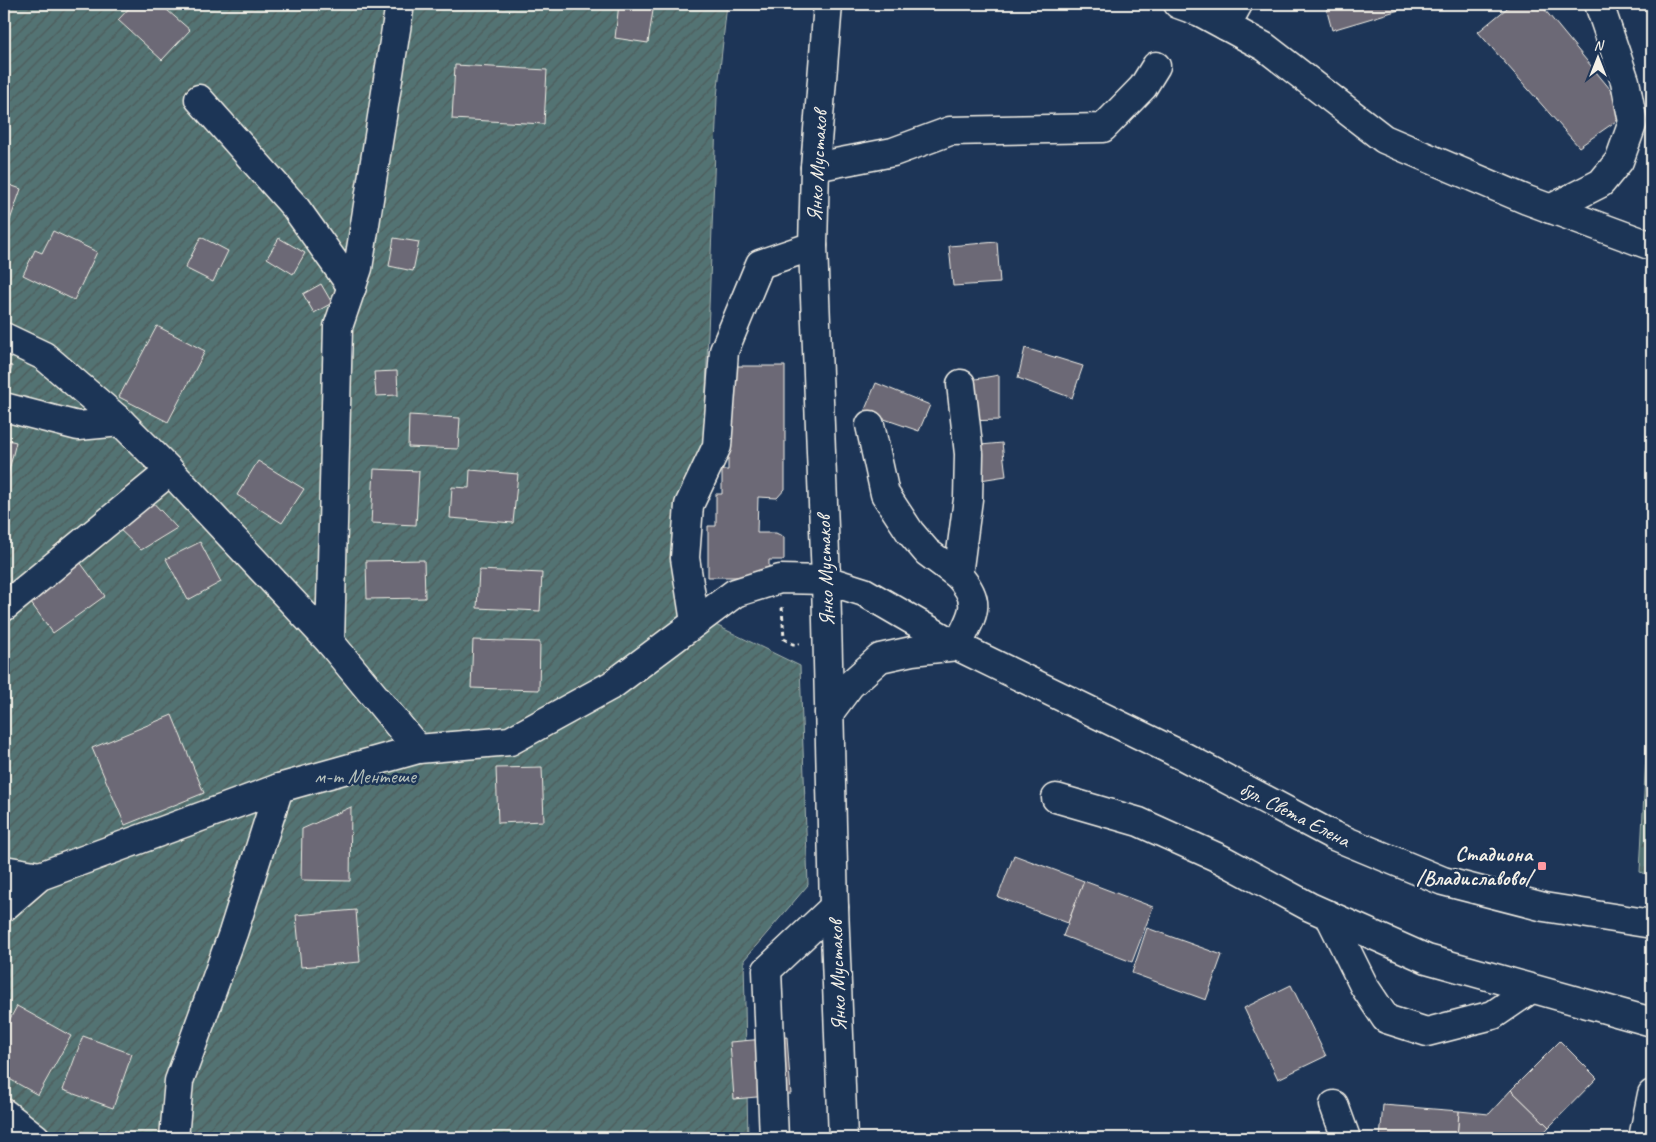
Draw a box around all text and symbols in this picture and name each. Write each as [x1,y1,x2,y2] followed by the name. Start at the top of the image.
[1574,32,1624,82] north arrow
[1594,37,1605,54] text: N
[801,105,833,222] street label: Янко Мустаков
[810,510,840,627] street label: Янко Мустаков
[314,763,418,789] park label: м-т Ментeше
[1235,775,1356,854] street label: бул. Света Елена
[1416,841,1536,891] place label: Стадиона /Владиславово/
[1536,860,1548,872] marker: Стадиона /Владиславово/
[822,915,852,1032] street label: Янко Мустаков

